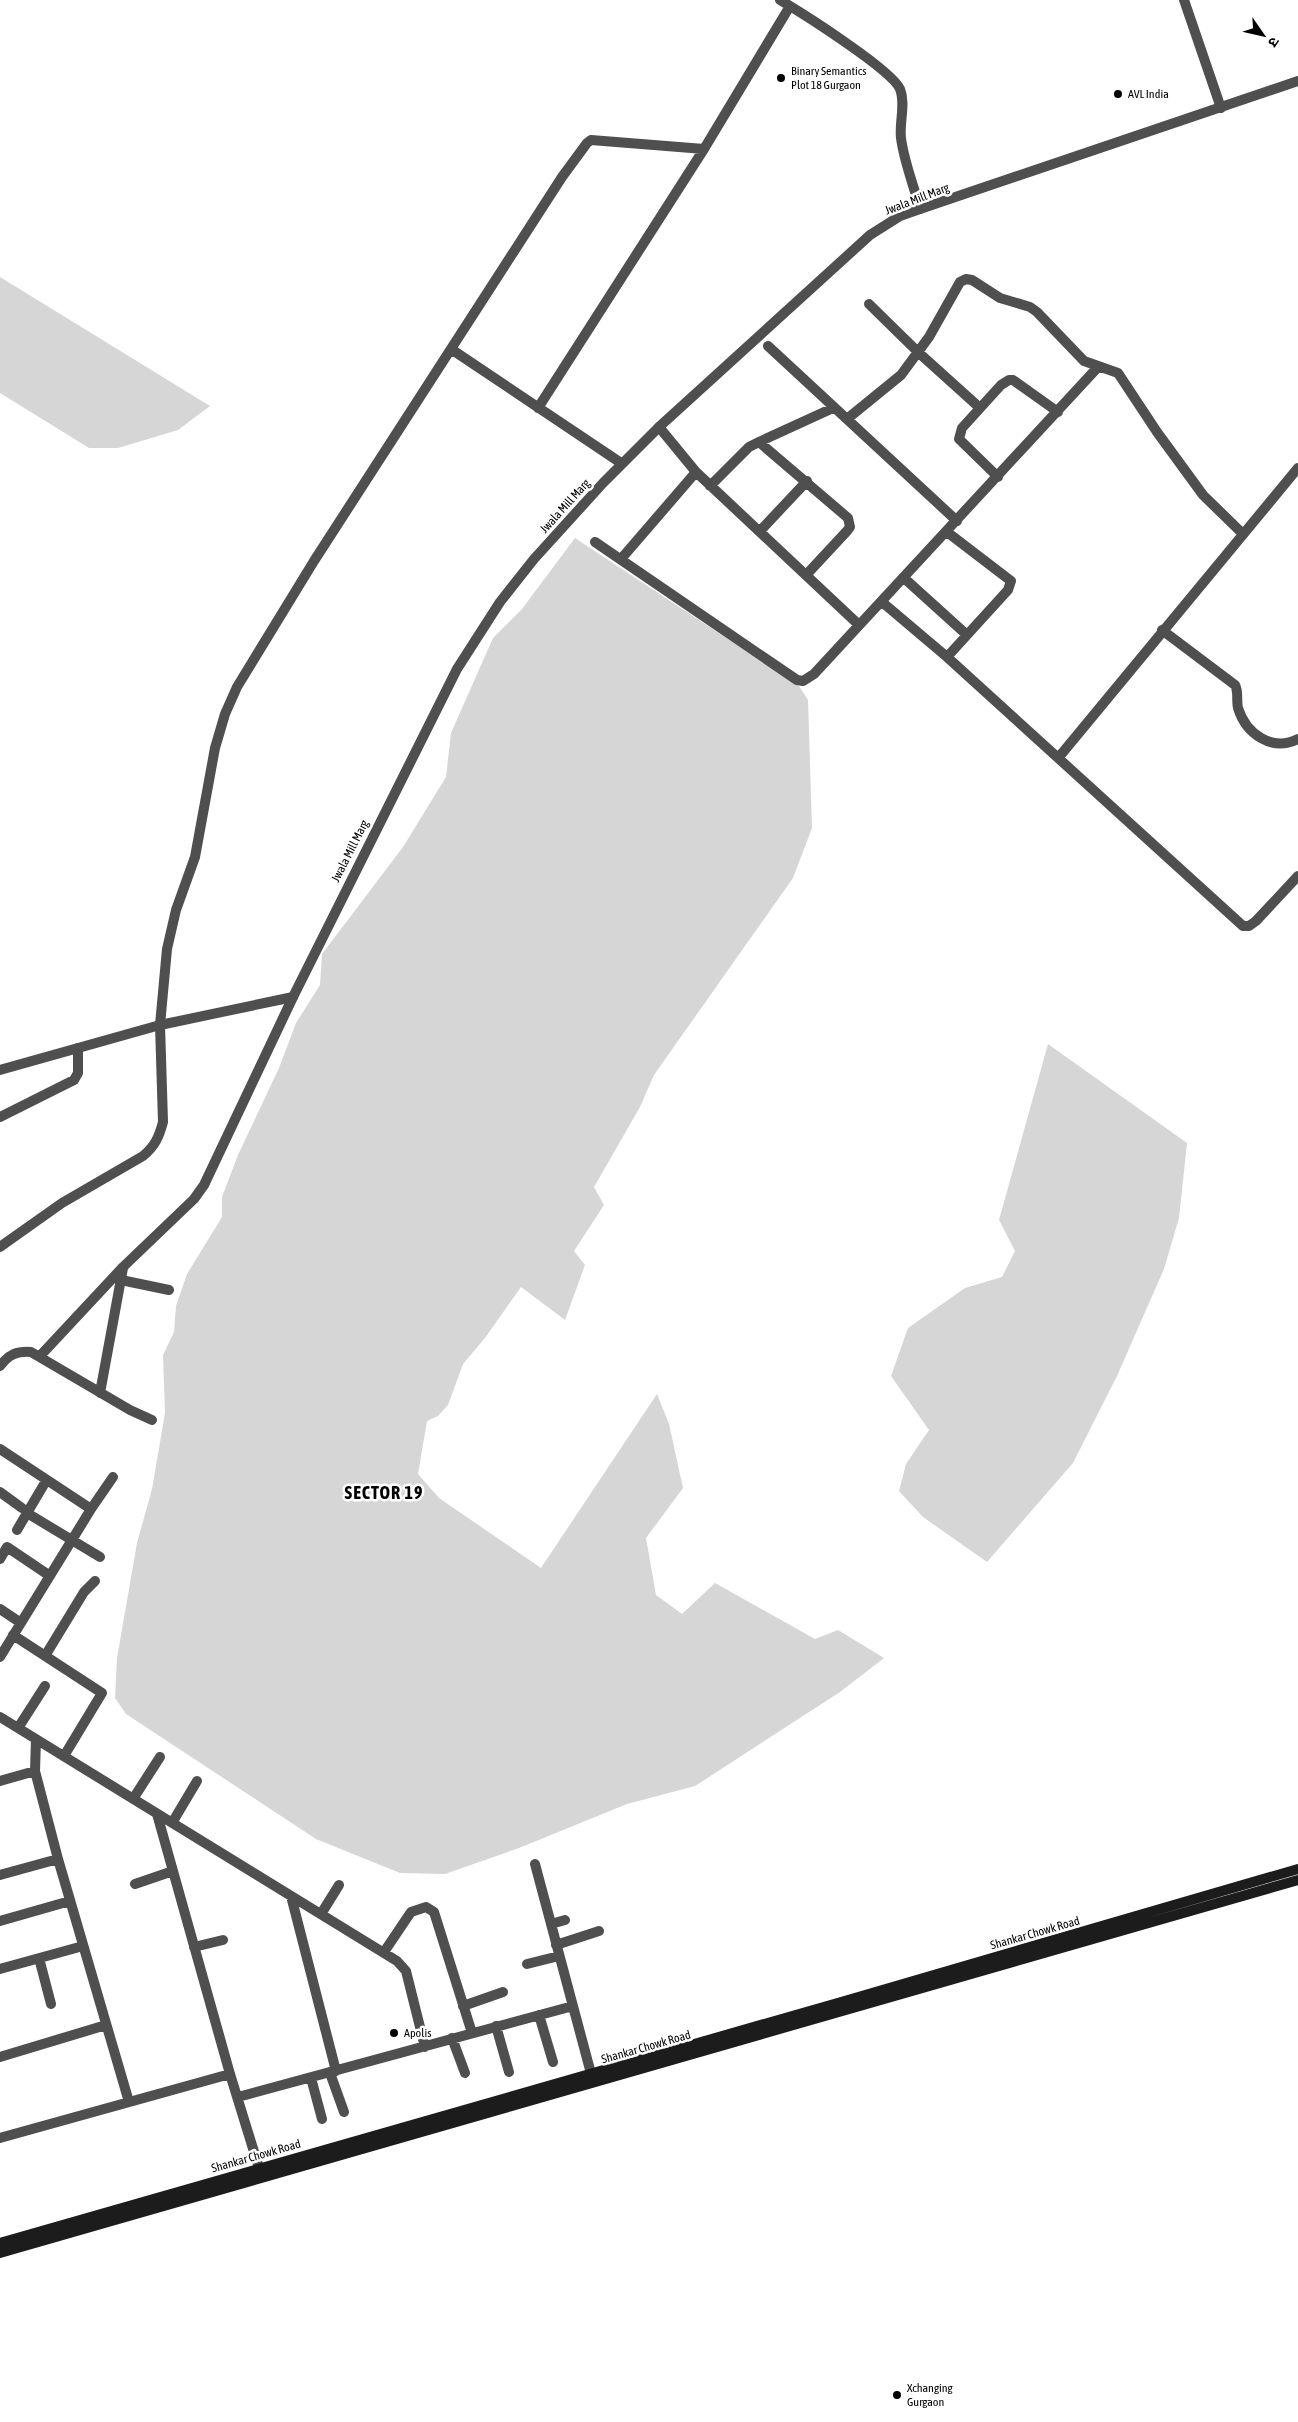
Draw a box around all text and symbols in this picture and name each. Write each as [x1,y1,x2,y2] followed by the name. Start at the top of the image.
[1238,10,1288,60] north arrow
[1264,34,1283,51] text: उ
[791,64,866,92] place label: Binary Semantics Plot 18 Gurgaon
[775,72,787,84] marker: Binary Semantics Plot 18 Gurgaon
[1128,87,1169,101] place label: AVL India
[1112,88,1124,100] marker: AVL India
[883,180,952,218] street label: Jwala Mill Marg
[537,476,593,536] street label: Jwala Mill Marg
[328,817,372,884] street label: Jwala Mill Marg
[345,1482,423,1503] district label: SECTOR 19
[989,1914,1081,1952] street label: Shankar Chowk Road
[404,2026,431,2040] place label: Apolis
[388,2027,400,2039] marker: Apolis
[600,2028,692,2066] street label: Shankar Chowk Road
[210,2137,302,2175] street label: Shankar Chowk Road
[907,2381,954,2409] place label: Xchanging Gurgaon
[891,2389,903,2401] marker: Xchanging Gurgaon

